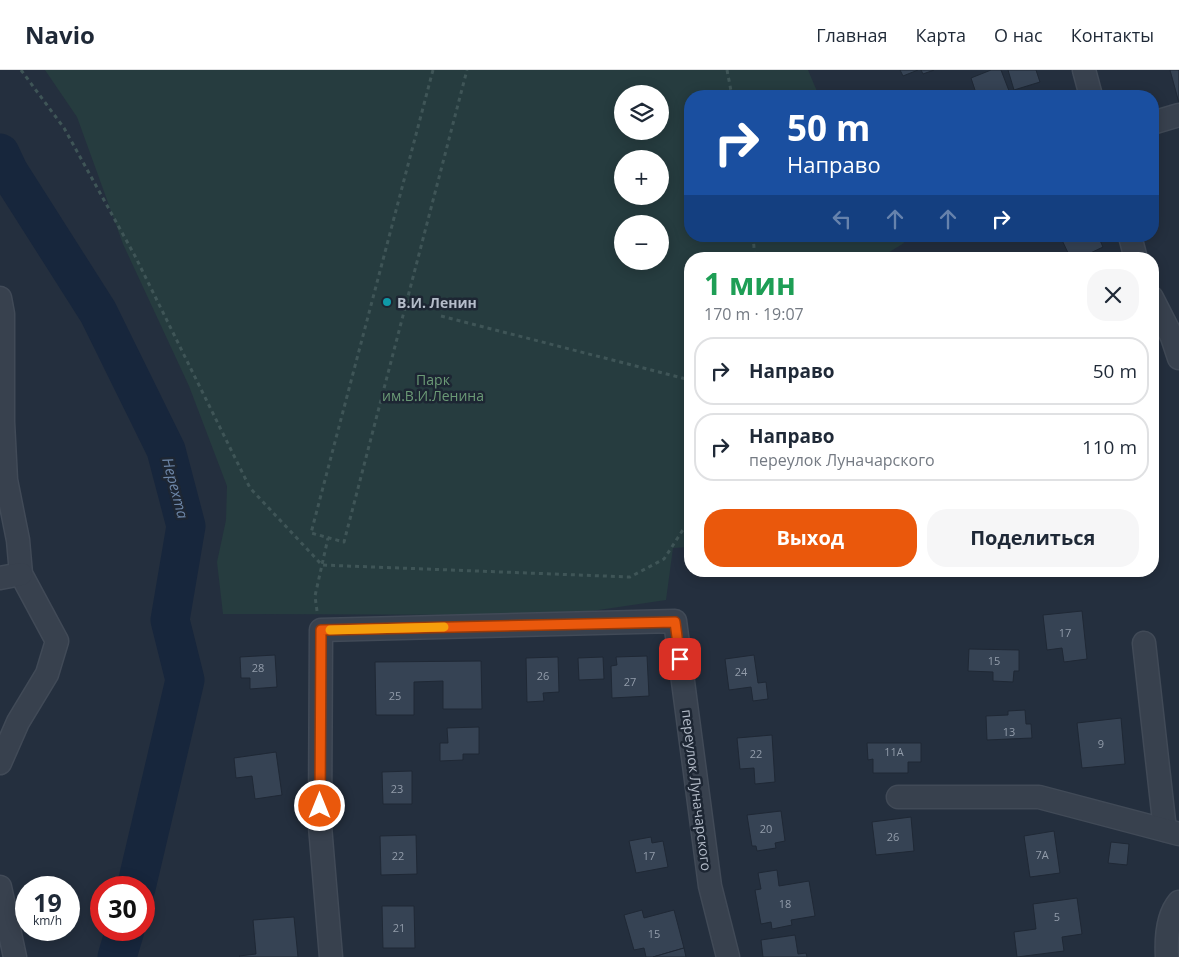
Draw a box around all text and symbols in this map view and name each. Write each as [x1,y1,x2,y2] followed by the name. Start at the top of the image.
[25,18,95,51] text: Navio
[816,23,888,47] text: Главная
[916,23,966,47] text: Карта
[994,23,1043,47] text: О нас
[1071,23,1154,47] text: Контакты
[614,85,669,270] map controls
[614,85,669,140] button: layers
[787,104,870,151] text: 50 m
[704,110,769,175] icon: right
[787,149,881,179] text: Направо
[614,150,669,205] button: +
[828,205,856,233] icon: left
[881,205,909,233] icon: ahead
[934,205,962,233] icon: ahead
[987,205,1015,233] icon: right
[614,215,669,270] button: −
[704,263,796,304] text: 1 мин
[1087,269,1139,321] button: close
[397,293,477,312] place label: В.И. Ленин
[381,296,393,308] marker: В.И. Ленин
[704,303,804,325] text: 170 m · 19:07
[706,357,734,385] icon: right
[749,358,835,384] text: Направо
[1093,358,1137,384] text: 50 m
[382,370,484,405] park label: Парк им.В.И.Ленина
[749,423,835,449] text: Направо
[706,433,734,461] icon: right
[1082,434,1137,460] text: 110 m
[749,449,935,471] text: переулок Луначарского
[158,455,194,521] water label: Нерехта
[704,509,917,567] button: Выход
[927,509,1139,567] button: Поделиться
[1059,625,1071,640] house number: 17
[659,638,701,680] pin
[666,645,694,673] icon: arrive
[988,653,1000,668] house number: 15
[252,660,264,675] house number: 28
[735,664,748,679] house number: 24
[537,668,549,683] house number: 26
[624,674,636,689] house number: 27
[389,688,401,703] house number: 25
[678,708,716,872] street label: переулок Луначарского
[1003,724,1015,739] house number: 13
[1098,736,1104,751] house number: 9
[884,744,904,759] house number: 11А
[750,746,762,761] house number: 22
[293,779,345,831] position arrow
[391,781,403,796] house number: 23
[760,821,772,836] house number: 20
[887,829,899,844] house number: 26
[1035,847,1049,862] house number: 7А
[392,848,404,863] house number: 22
[643,848,655,863] house number: 17
[90,876,155,941] speed limit sign: 30
[33,885,62,919] text: 19
[779,896,791,911] house number: 18
[1054,909,1060,924] house number: 5
[33,912,62,929] text: km/h
[393,920,405,935] house number: 21
[648,926,660,941] house number: 15

